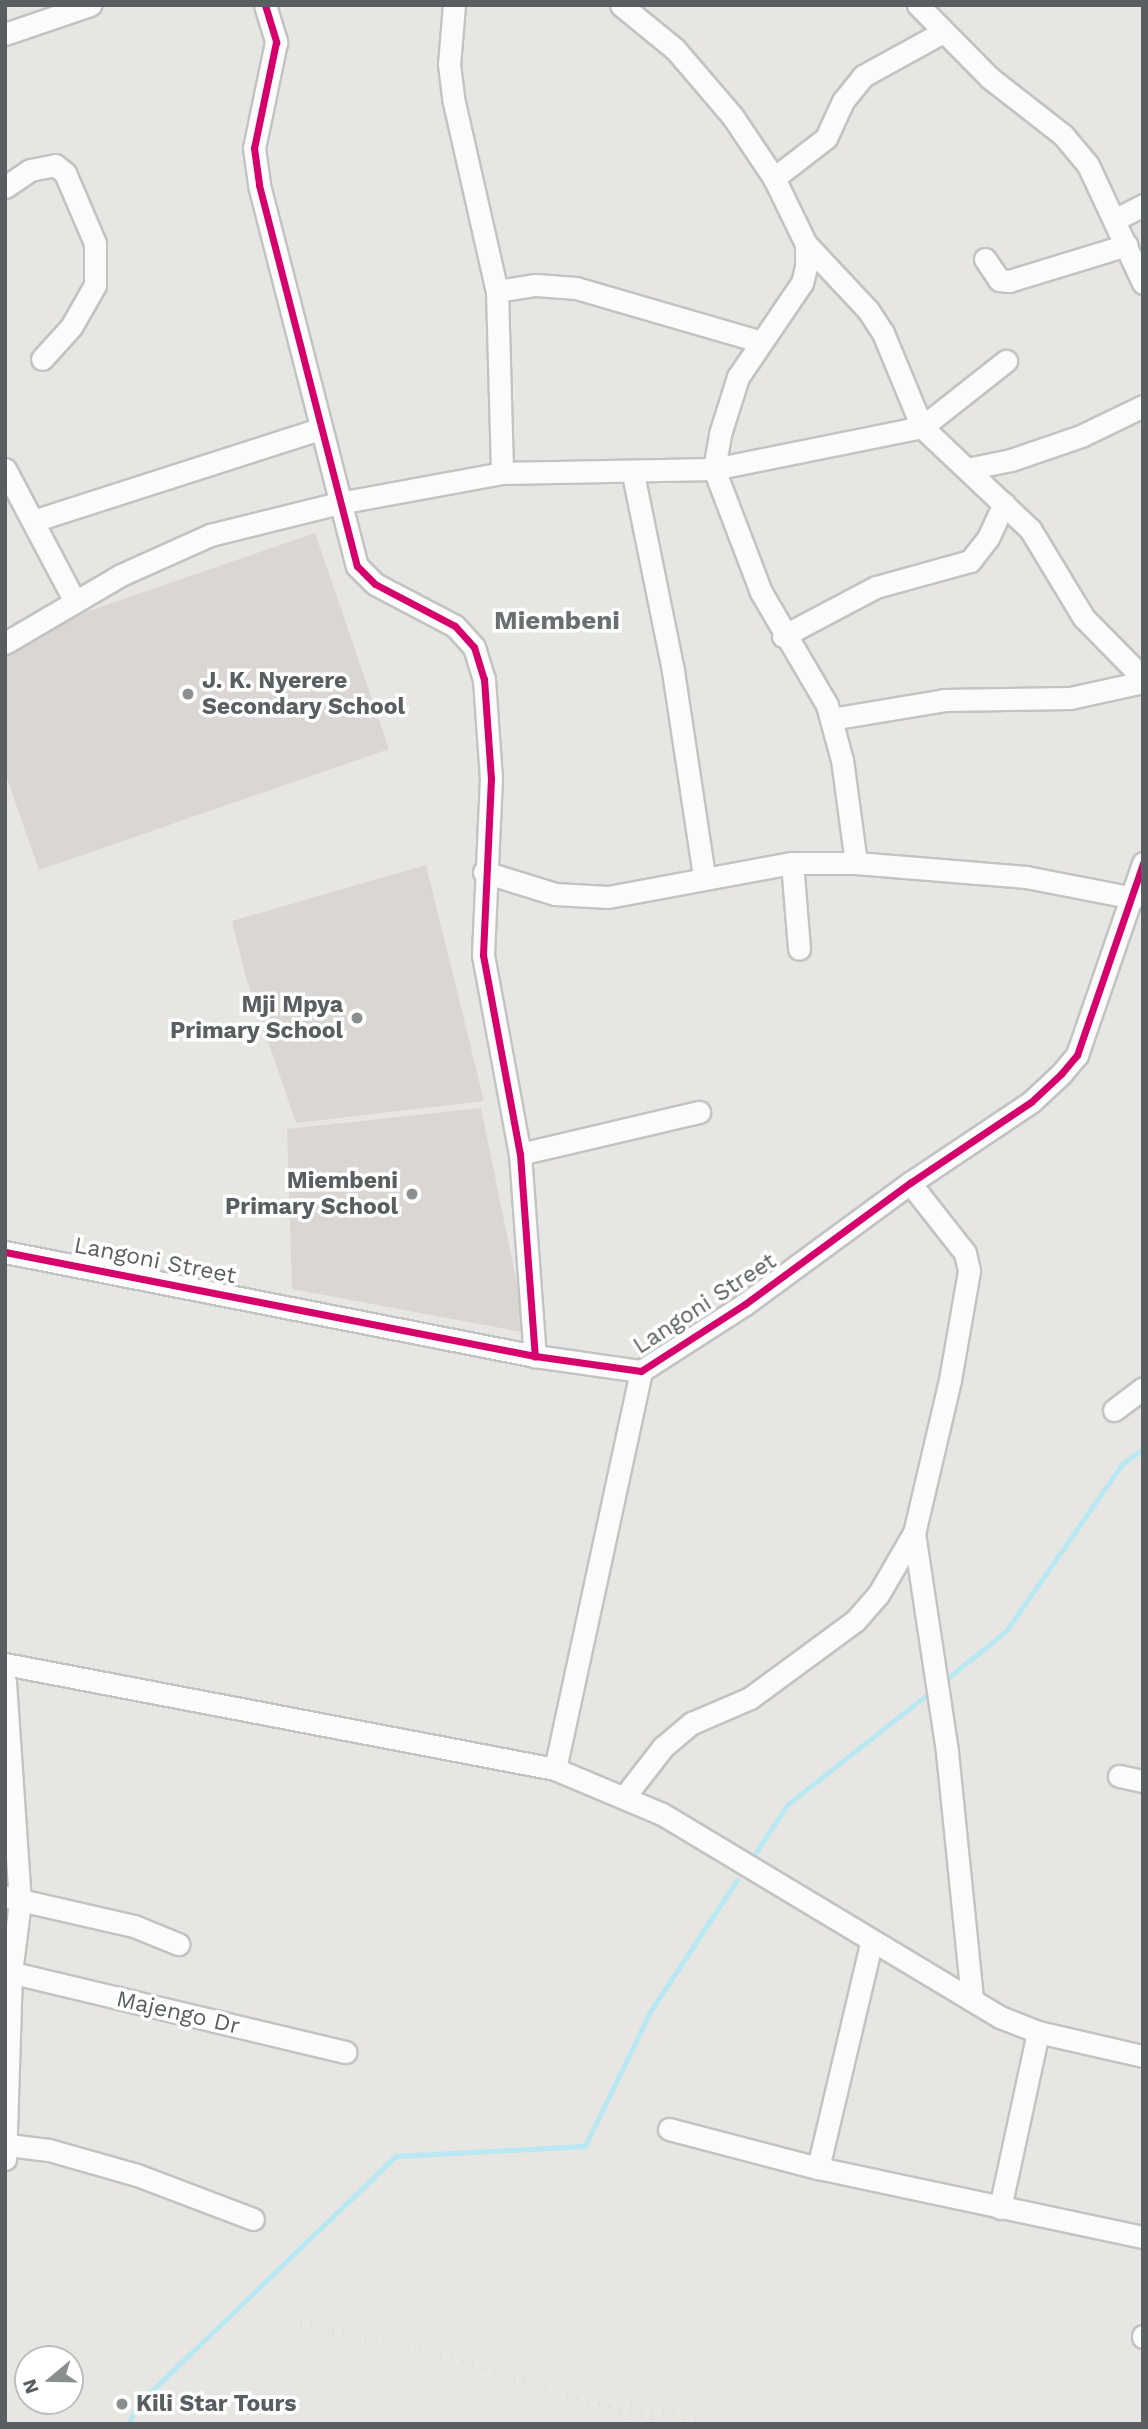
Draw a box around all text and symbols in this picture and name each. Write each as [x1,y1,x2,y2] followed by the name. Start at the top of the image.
[494,605,620,637] district label: Miembeni
[202,667,406,721] place label: J. K. Nyerere Secondary School
[180,686,196,702] marker: J. K. Nyerere Secondary School
[169,991,343,1045] place label: Mji Mpya Primary School
[349,1010,365,1026] marker: Mji Mpya Primary School
[224,1167,398,1221] place label: Miembeni Primary School
[404,1186,420,1202] marker: Miembeni Primary School
[72,1232,238,1290] street label: Langoni Street
[629,1248,781,1360] street label: Langoni Street
[114,1985,242,2041] street label: Majengo Dr
[14,2345,84,2415] north arrow
[17,2376,44,2397] text: N
[136,2390,297,2418] place label: Kili Star Tours
[114,2396,130,2412] marker: Kili Star Tours

